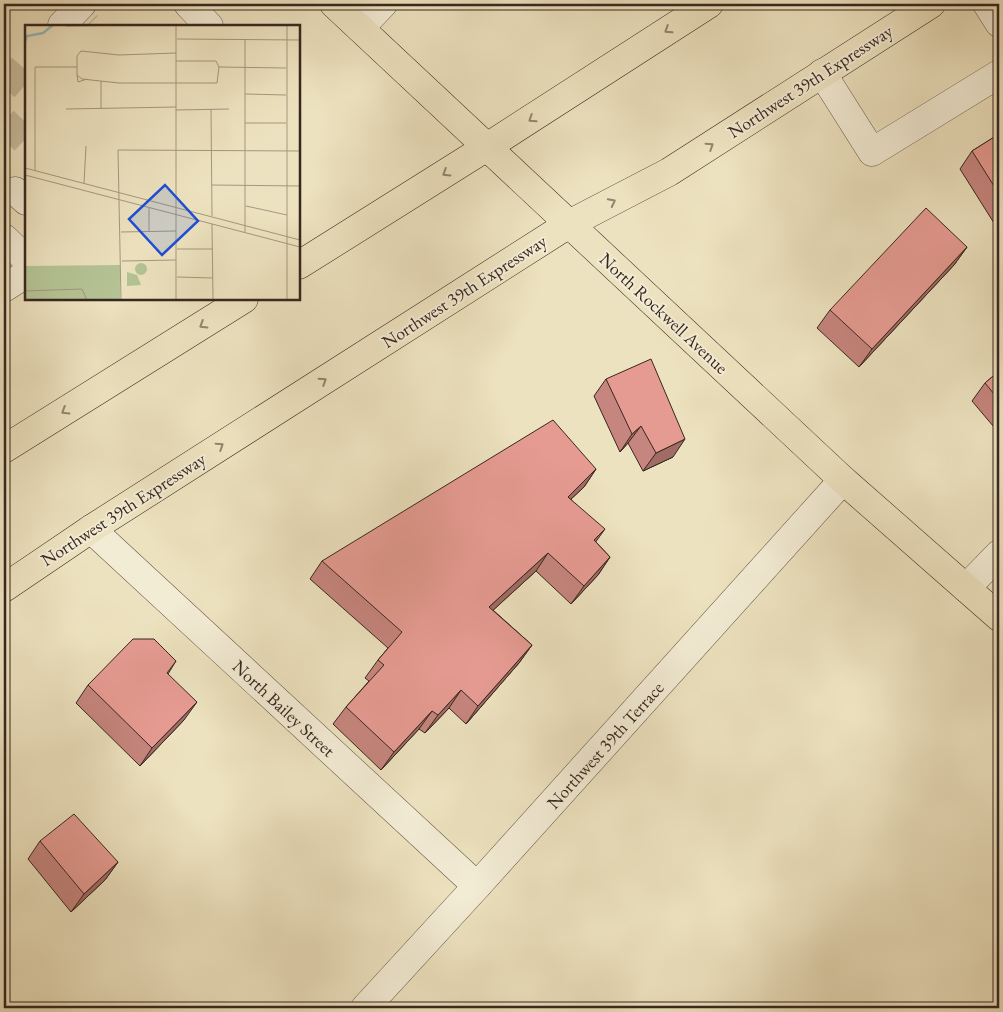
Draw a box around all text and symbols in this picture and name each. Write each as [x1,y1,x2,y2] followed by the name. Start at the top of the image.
[723,19,897,143] street label: Northwest 39th Expressway
[664,24,673,34] one-way arrow
[25,25,300,300] inset map
[528,112,537,122] one-way arrow
[705,142,714,152] one-way arrow
[442,167,452,176] one-way arrow
[607,198,616,208] one-way arrow
[377,229,551,353] street label: Northwest 39th Expressway
[595,247,733,379] street label: North Rockwell Avenue
[199,318,208,328] one-way arrow
[317,378,327,387] one-way arrow
[61,404,70,414] one-way arrow
[215,443,224,453] one-way arrow
[36,447,210,571] street label: Northwest 39th Expressway
[228,654,340,762] street label: North Bailey Street
[542,676,668,814] street label: Northwest 39th Terrace

